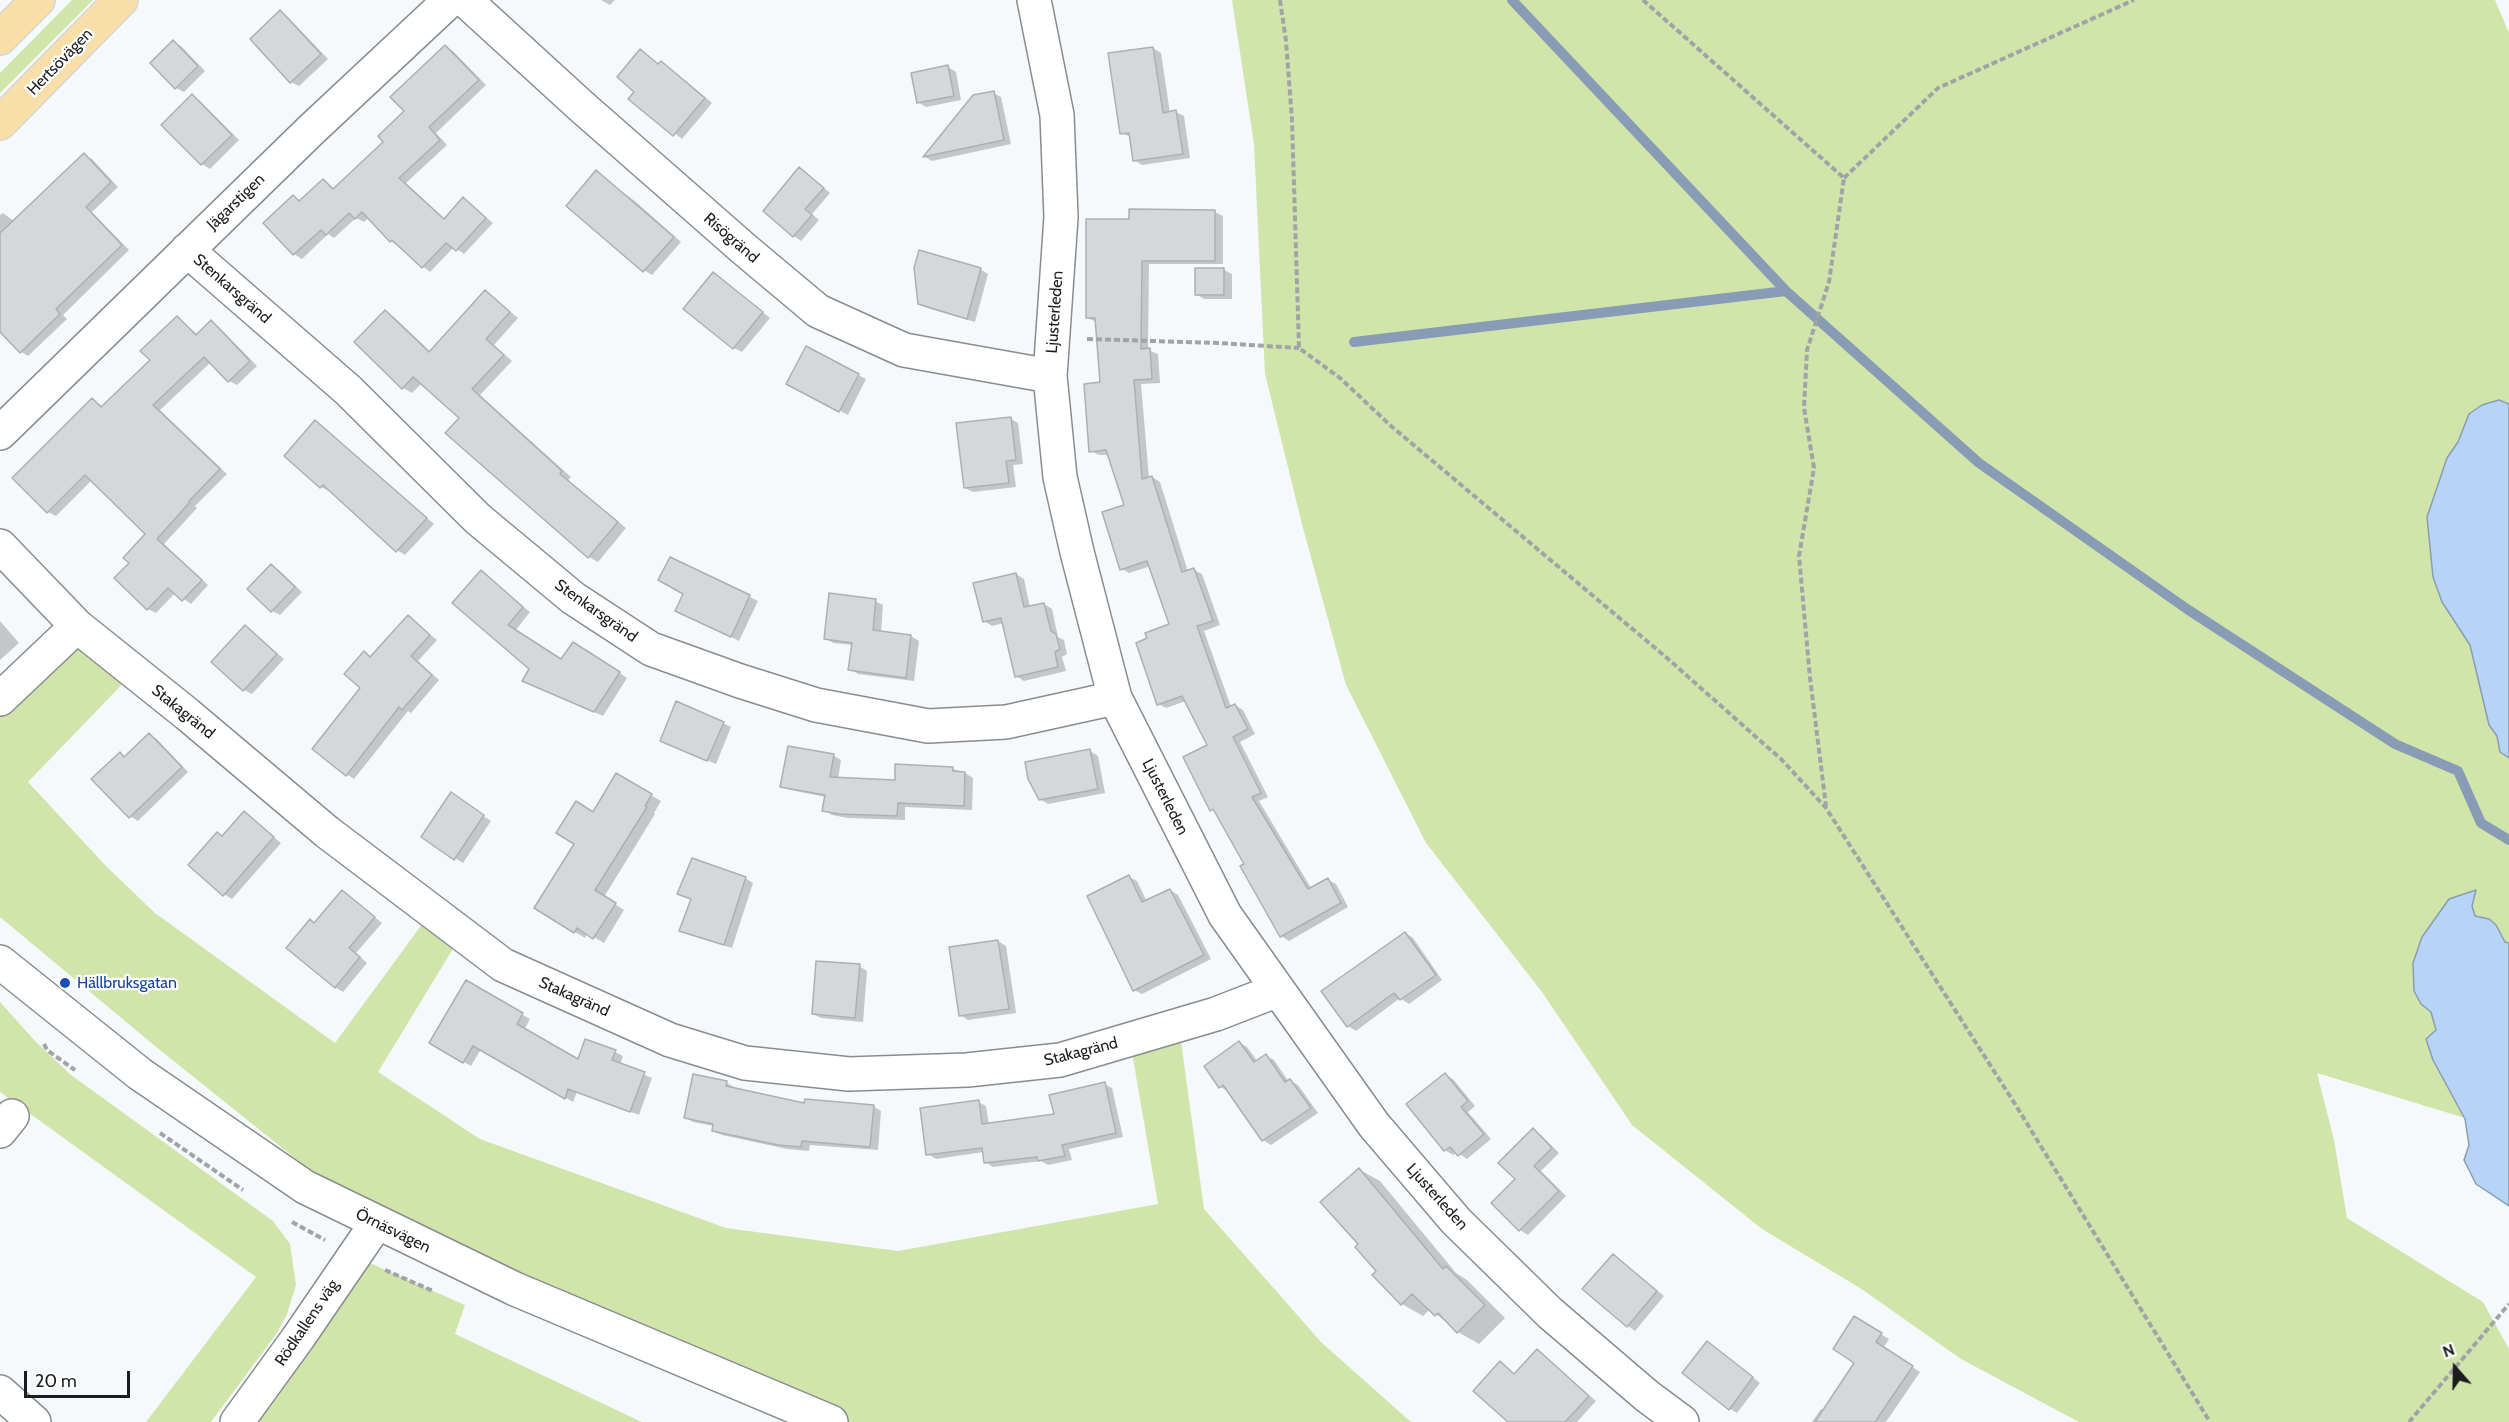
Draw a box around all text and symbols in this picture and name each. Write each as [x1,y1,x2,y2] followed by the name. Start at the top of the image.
[23,25,97,99] street label: Hertsövägen
[203,170,269,234] street label: Jägarstigen
[700,209,762,267] street label: Risögränd
[189,250,275,328] street label: Stenkarsgränd
[1043,270,1067,354] street label: Ljusterleden
[551,575,641,647] street label: Stenkarsgränd
[148,681,218,743] street label: Stakagränd
[1138,756,1192,838] street label: Ljusterleden
[77,973,177,993] place label: Hällbruksgatan
[536,973,612,1021] street label: Stakagränd
[58,976,72,990] marker: Hällbruksgatan
[1042,1034,1120,1070] street label: Stakagränd
[1402,1160,1472,1234] street label: Ljusterleden
[352,1205,434,1257] street label: Örnäsvägen
[271,1276,343,1370] street label: Rödkallens väg
[2425,1338,2485,1398] north arrow
[2440,1340,2457,1361] text: N
[27,1359,134,1397] scale bar
[35,1370,77,1392] text: 20 m

